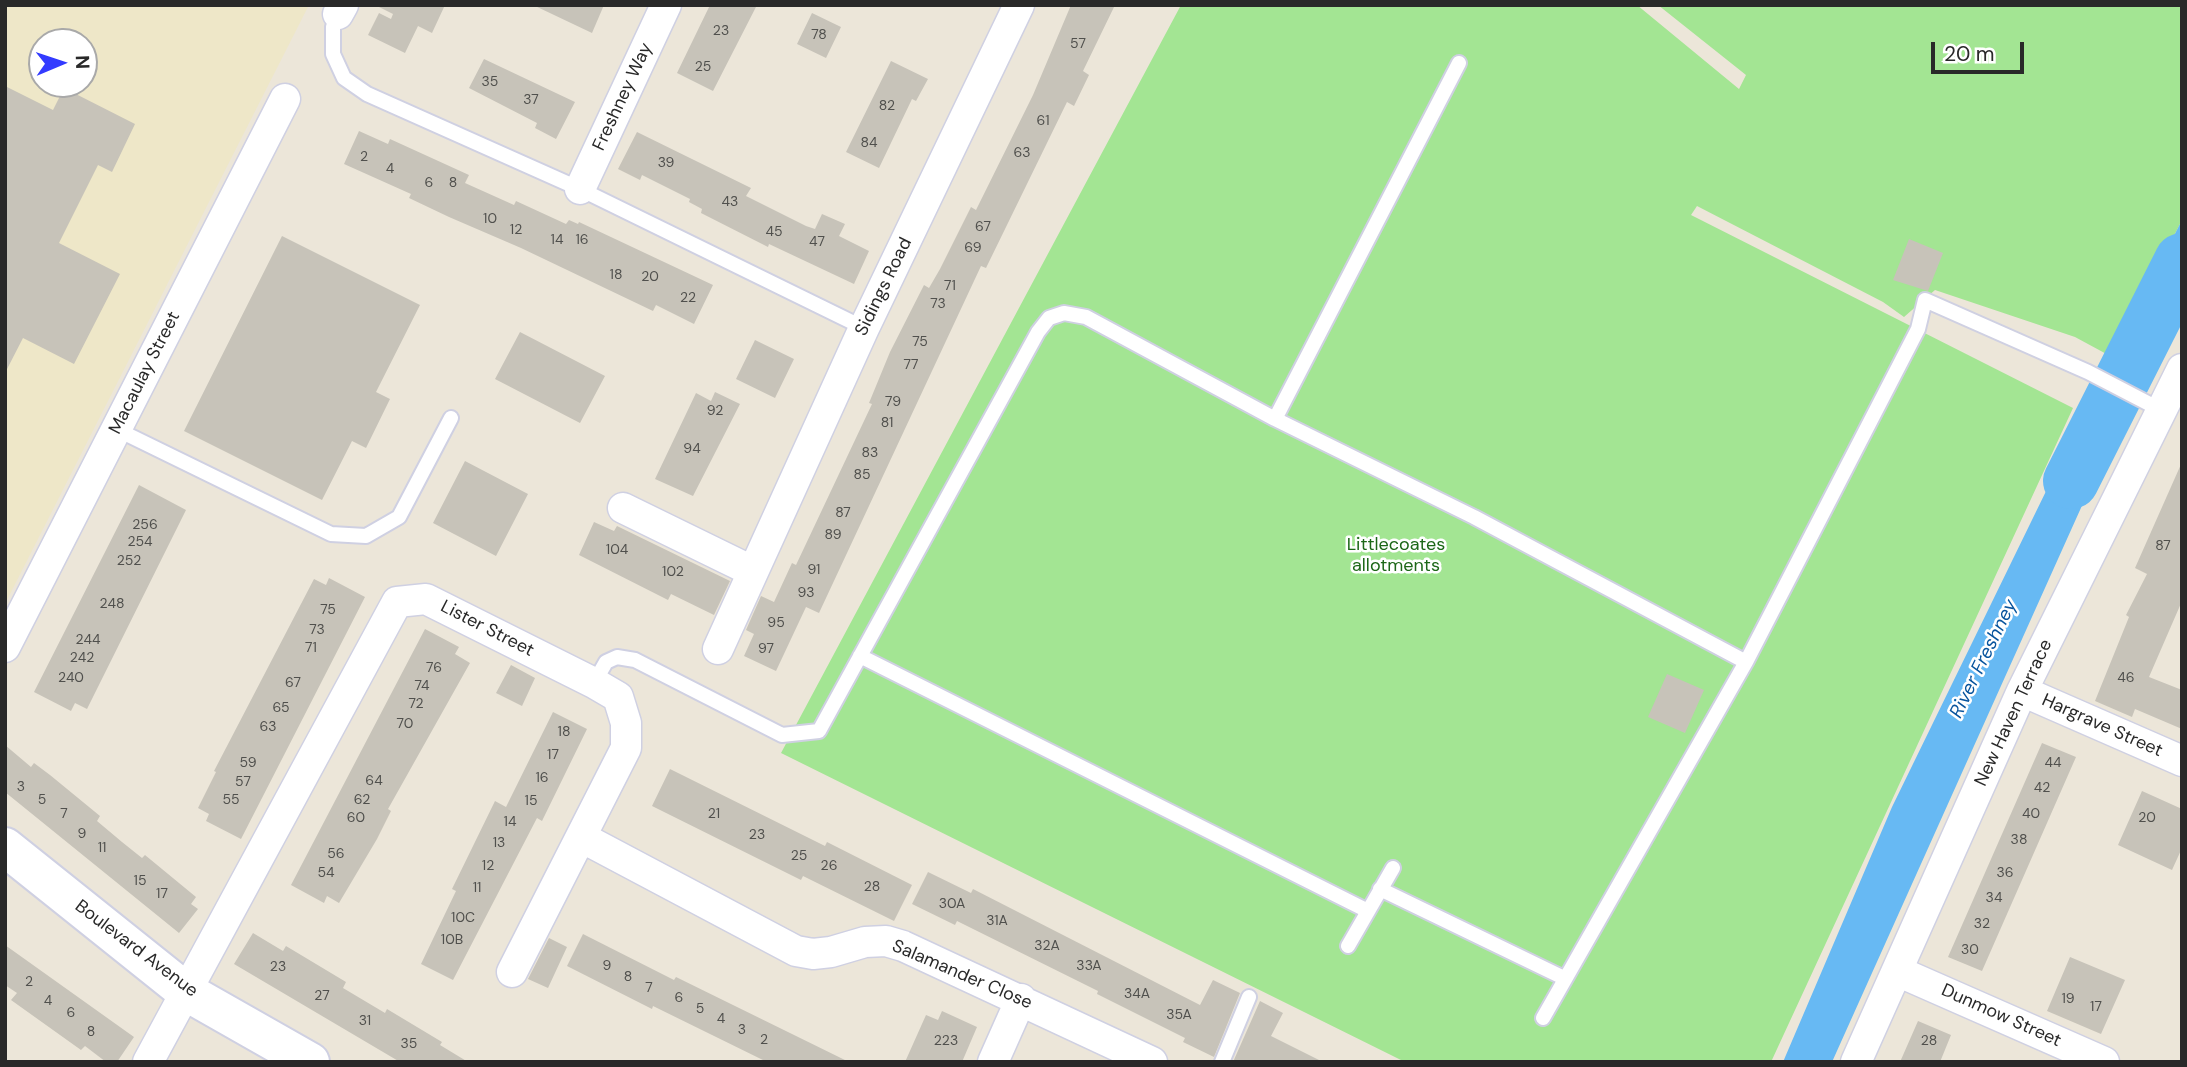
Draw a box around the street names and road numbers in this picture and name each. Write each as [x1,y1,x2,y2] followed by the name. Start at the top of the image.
[589,40,657,154] street label: Freshney Way
[851,234,917,340] street label: Sidings Road
[105,308,185,438] street label: Macaulay Street
[437,596,537,662] street label: Lister Street
[1971,636,2057,790] street label: New Haven Terrace
[2038,690,2166,762] street label: Hargrave Street
[70,896,202,1002] street label: Boulevard Avenue
[889,936,1035,1014] street label: Salamander Close
[1938,980,2064,1052] street label: Dunmow Street

